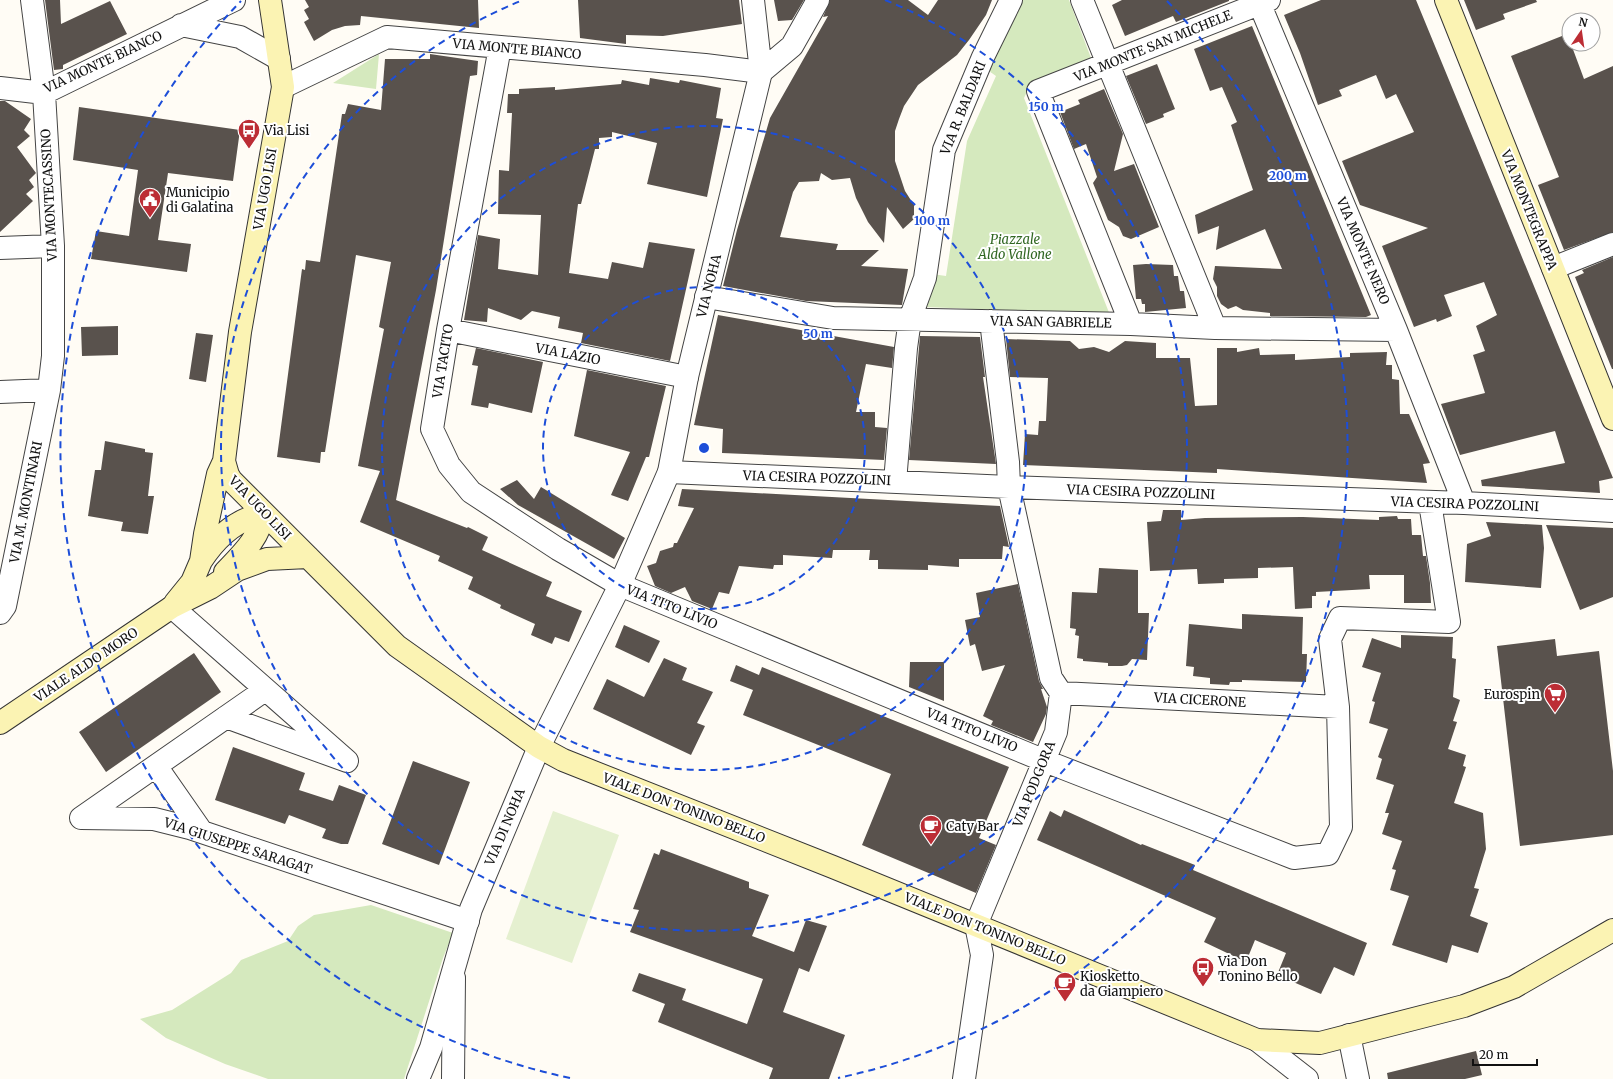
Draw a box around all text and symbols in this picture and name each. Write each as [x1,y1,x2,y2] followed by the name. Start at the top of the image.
[1070,6,1235,86] street label: VIA MONTE SAN MICHELE
[1561,12,1601,52] north arrow
[1577,14,1589,30] text: N
[40,27,165,97] street label: VIA MONTE BIANCO
[451,35,582,63] street label: VIA MONTE BIANCO
[936,59,990,158] street label: VIA R. BALDARI
[1029,99,1064,114] text: 150 m
[236,117,262,150] bus stop icon: Via Lisi
[263,122,309,139] place label: Via Lisi
[37,128,61,263] street label: VIA MONTECASSINO
[1497,146,1561,273] street label: VIA MONTEGRAPPA
[249,147,281,232] street label: VIA UGO LISI
[1269,168,1307,183] text: 200 m
[166,184,234,216] place label: Municipio di Galatina
[137,186,163,219] public building icon: Municipio di Galatina
[1332,194,1393,307] street label: VIA MONTE NERO
[914,213,950,228] text: 100 m
[977,231,1052,263] park label: Piazzale Aldo Vallone
[693,252,725,320] street label: VIA NOHA
[989,312,1113,332] street label: VIA SAN GABRIELE
[429,323,457,400] street label: VIA TACITO
[803,326,833,341] text: 50 m
[533,339,602,369] street label: VIA LAZIO
[6,439,46,566] street label: VIA M. MONTINARI
[697,441,711,455] centre of rings
[742,467,892,489] street label: VIA CESIRA POZZOLINI
[224,472,295,544] street label: VIA UGO LISI
[1066,481,1216,503] street label: VIA CESIRA POZZOLINI
[1390,493,1540,515] street label: VIA CESIRA POZZOLINI
[623,581,720,633] street label: VIA TITO LIVIO
[30,624,141,707] street label: VIALE ALDO MORO
[1542,681,1568,714] supermarket icon: Eurospin
[1484,686,1540,703] place label: Eurospin
[1153,689,1247,711] street label: VIA CICERONE
[923,704,1020,756] street label: VIA TITO LIVIO
[1009,738,1059,831] street label: VIA PODGORA
[599,769,768,847] street label: VIALE DON TONINO BELLO
[481,785,529,869] street label: VIA DI NOHA
[918,813,944,846] cafe icon: Caty Bar
[161,814,314,878] street label: VIA GIUSEPPE SARAGAT
[946,818,999,835] place label: Caty Bar
[901,888,1068,969] street label: VIALE DON TONINO BELLO
[1217,953,1298,985] place label: Via Don Tonino Bello
[1190,955,1216,988] bus stop icon: Via Don Tonino Bello
[1080,968,1163,1000] place label: Kiosketto da Giampiero
[1052,970,1078,1003] cafe icon: Kiosketto da Giampiero
[1473,1041,1537,1067] scale bar
[1479,1047,1508,1062] text: 20 m

